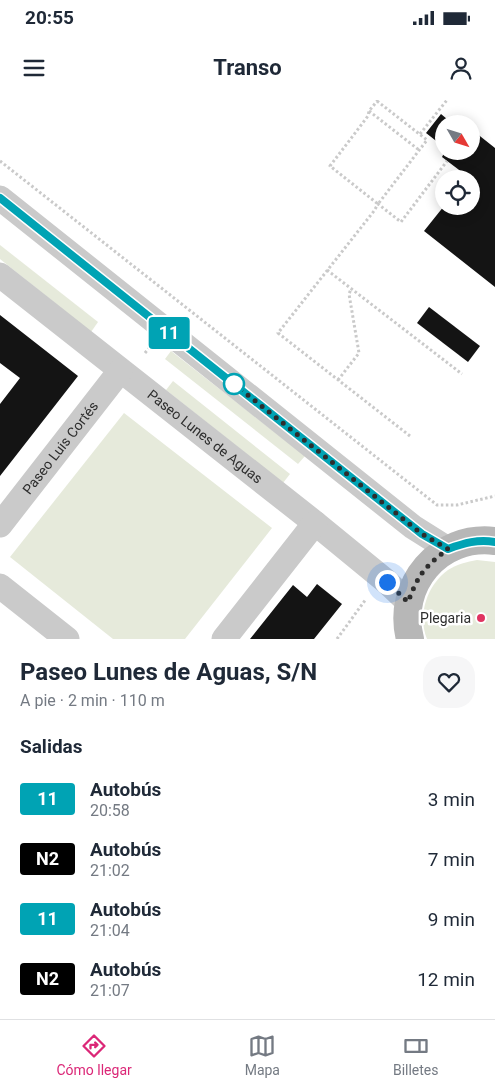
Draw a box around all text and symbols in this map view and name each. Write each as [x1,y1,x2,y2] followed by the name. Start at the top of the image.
[25,6,74,29] text: 20:55
[20,54,48,82] icon: menu
[447,54,475,82] icon: person
[213,55,282,80] text: Transo
[435,115,480,160] north arrow
[435,115,480,215] map controls
[435,170,480,215] button: locate
[146,317,192,349] line badge: 11
[159,322,179,343] text: 11
[223,373,245,395] unlabelled marker
[144,386,266,487] street label: Paseo Lunes de Aguas
[19,398,101,497] street label: Paseo Luis Cortés
[375,570,400,595] your location
[420,610,471,626] place label: Plegaria
[475,612,487,624] marker: Plegaria
[423,656,475,708] button: heart
[20,658,317,686] text: Paseo Lunes de Aguas, S/N
[20,691,165,710] text: A pie · 2 min · 110 m
[20,735,83,758] text: Salidas
[90,778,161,801] text: Autobús
[37,788,58,809] text: 11
[428,788,475,811] text: 3 min
[90,801,130,820] text: 20:58
[90,838,161,861] text: Autobús
[36,848,59,869] text: N2
[428,848,475,871] text: 7 min
[90,861,130,880] text: 21:02
[90,898,161,921] text: Autobús
[37,908,58,929] text: 11
[428,908,475,931] text: 9 min
[90,921,130,940] text: 21:04
[90,958,161,981] text: Autobús
[36,968,59,989] text: N2
[417,968,475,991] text: 12 min
[90,981,130,1000] text: 21:07
[56,1032,132,1078] tab: Cómo llegar
[245,1032,280,1078] tab: Mapa
[393,1032,439,1078] tab: Billetes

